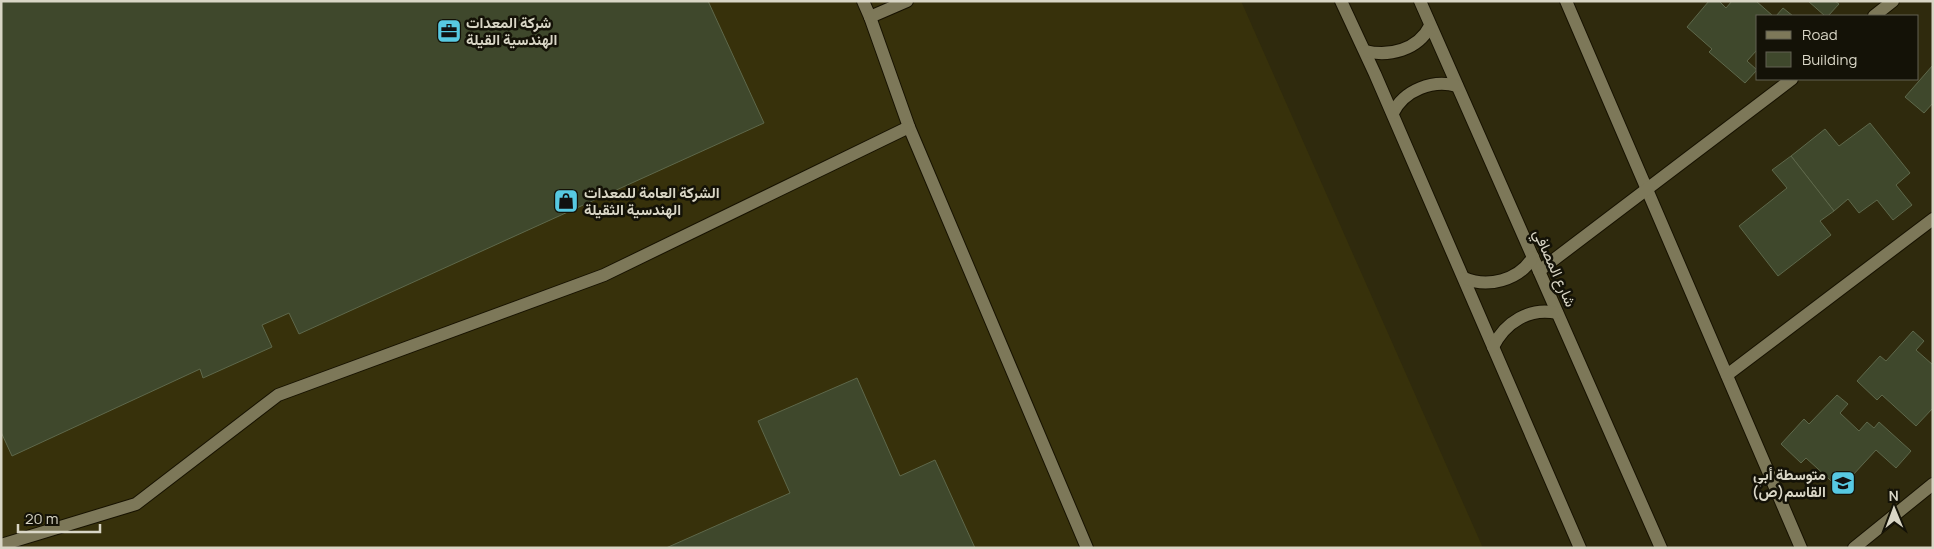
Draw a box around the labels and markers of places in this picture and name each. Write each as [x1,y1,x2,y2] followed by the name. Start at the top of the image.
[466,12,558,50] place label: شركة المعدات الهندسية القيلة
[436,18,462,44] office icon: شركة المعدات الهندسية القيلة
[584,182,720,220] place label: الشركة العامة للمعدات الهندسية الثقيلة
[553,188,579,214] shop icon: الشركة العامة للمعدات الهندسية الثقيلة
[1752,464,1826,502] place label: متوسطة أبي القاسم(ص)
[1830,470,1856,496] school or university icon: متوسطة أبي القاسم(ص)

